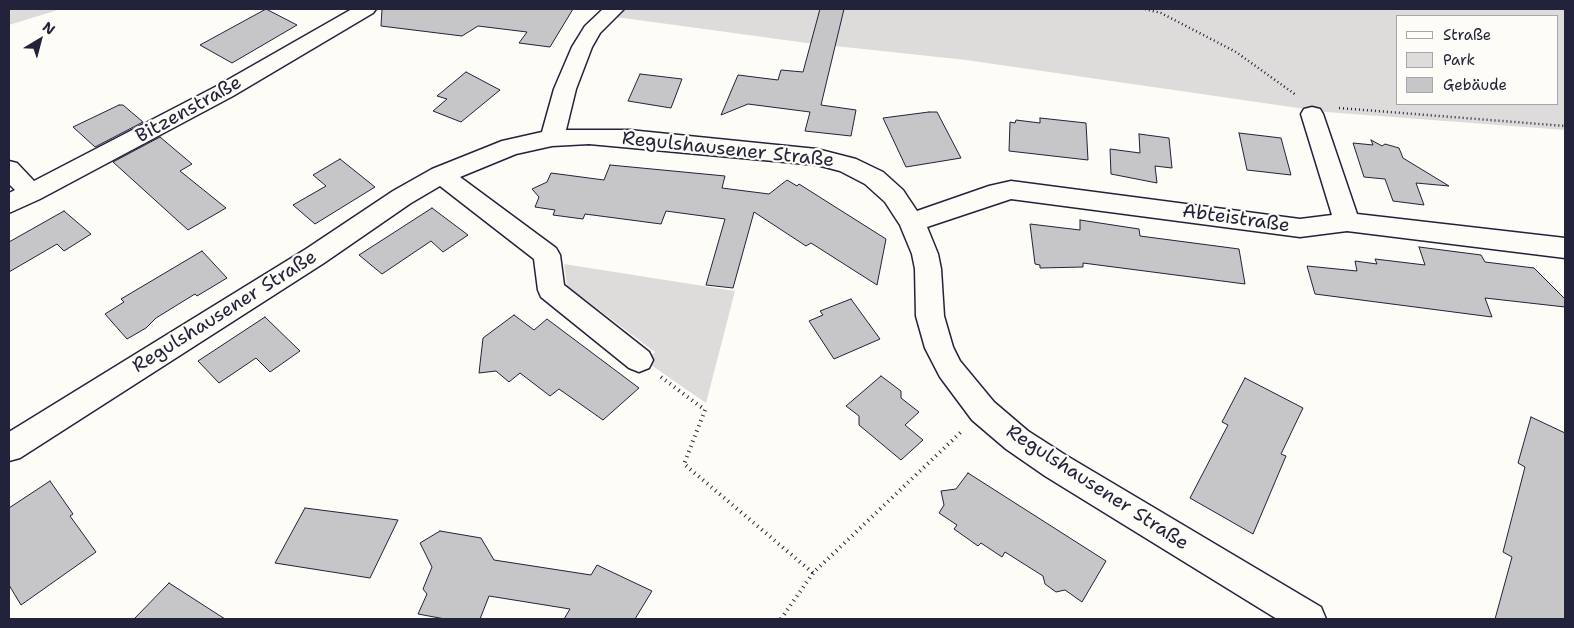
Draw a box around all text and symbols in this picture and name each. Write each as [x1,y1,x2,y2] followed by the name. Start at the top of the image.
[15,15,65,65] north arrow
[1396,15,1559,105] legend
[39,17,59,39] text: N
[1443,25,1491,45] text: Straße
[1443,50,1475,70] text: Park
[132,72,246,148] street label: Bitzenstraße
[1443,75,1507,95] text: Gebäude
[621,128,835,172] street label: Regulshausener Straße
[1181,200,1291,238] street label: Abteistraße
[129,246,321,378] street label: Regulshausener Straße
[1002,420,1192,556] street label: Regulshausener Straße

